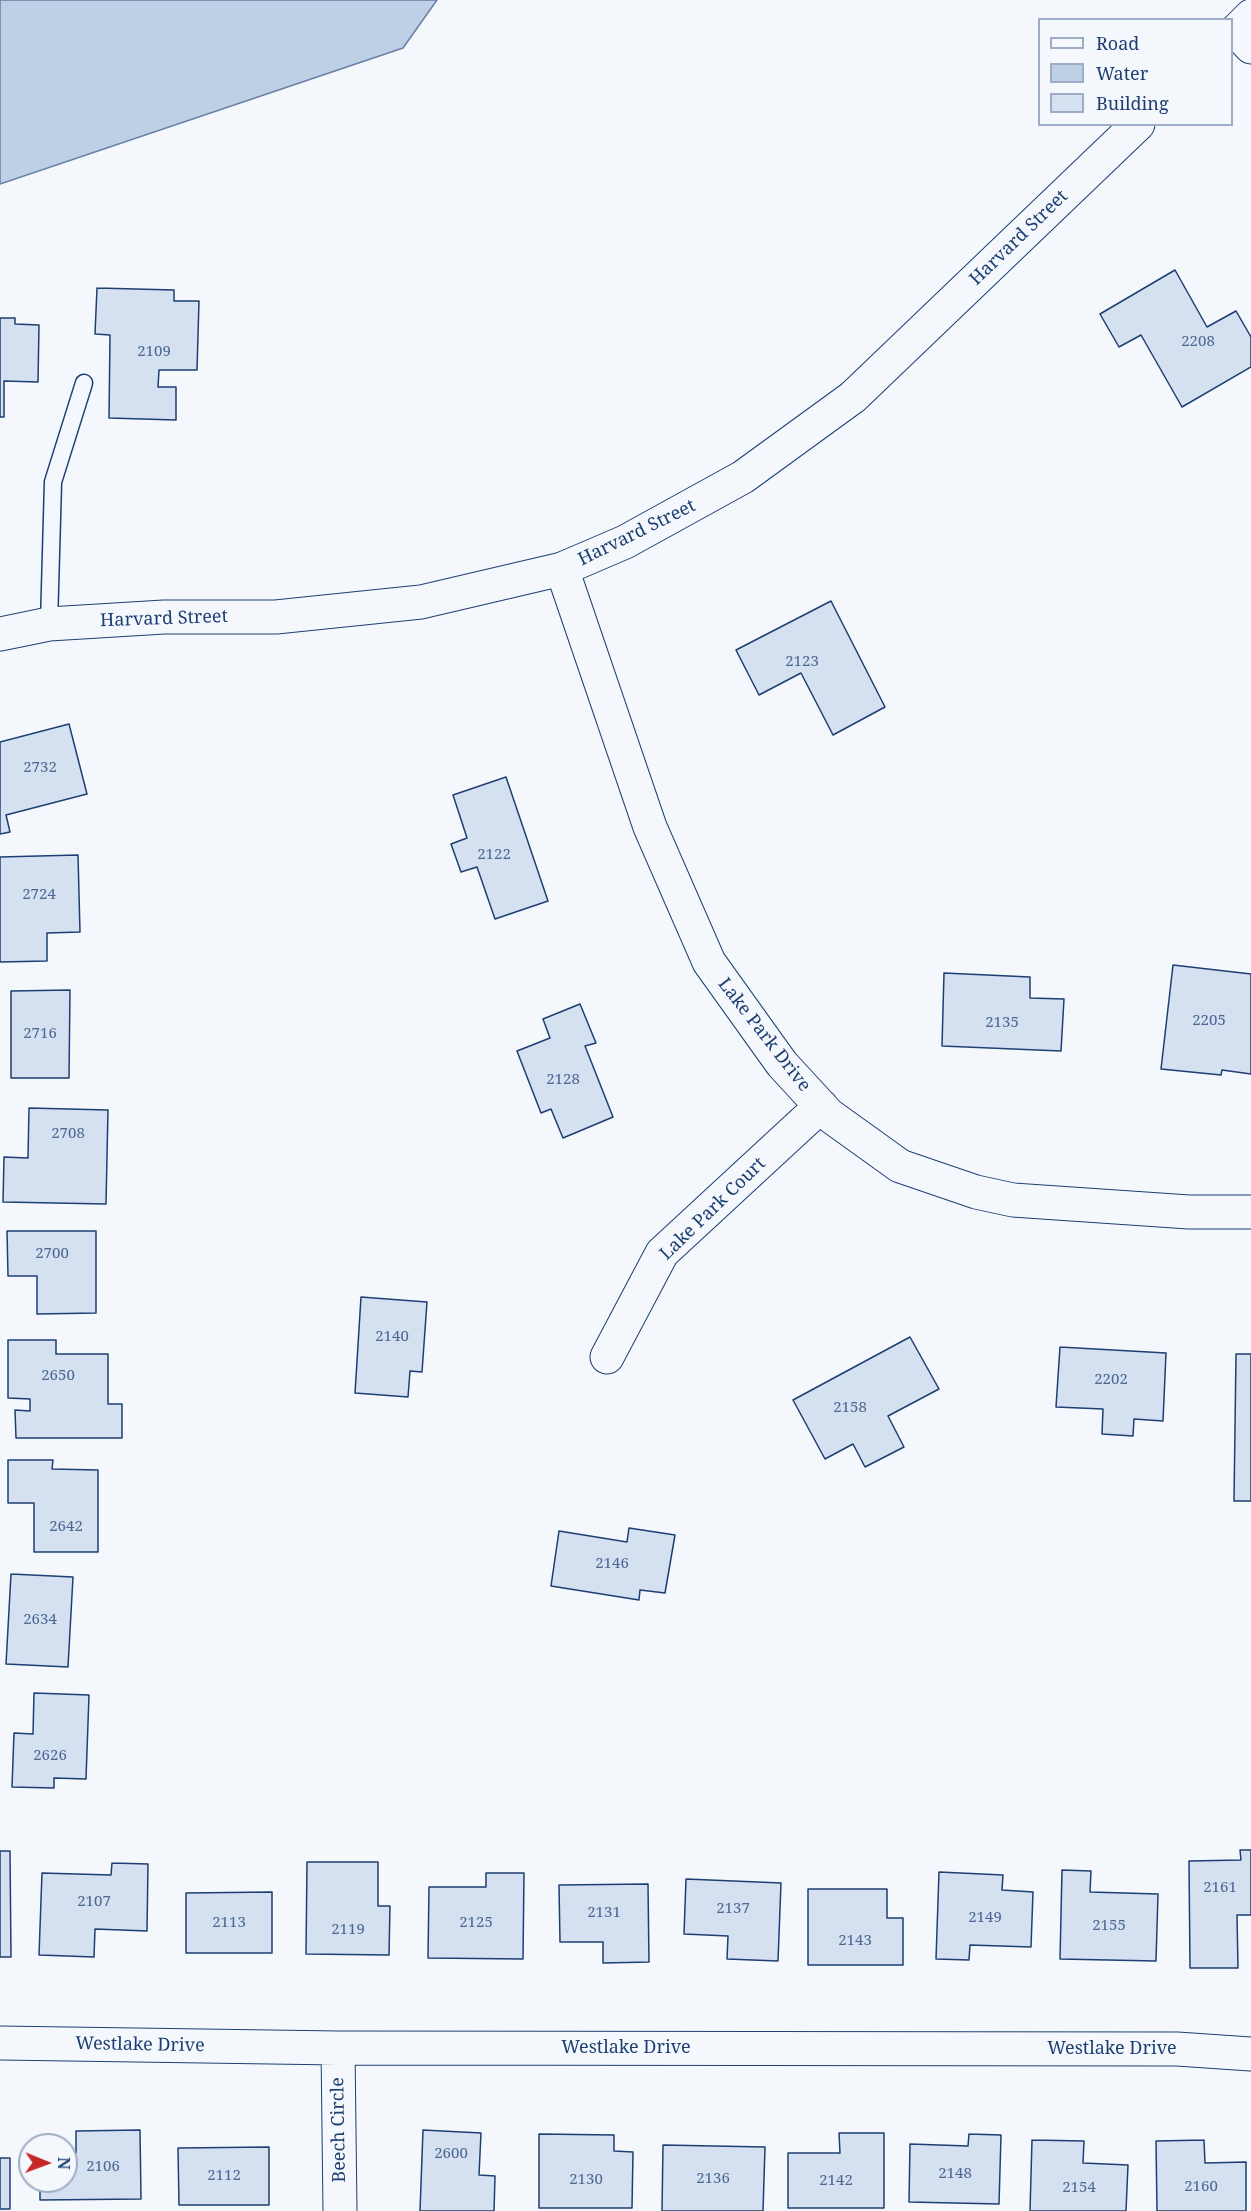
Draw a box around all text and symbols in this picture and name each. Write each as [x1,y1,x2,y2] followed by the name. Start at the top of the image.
[1038,18,1233,126] legend
[1096,31,1139,55] text: Road
[1096,61,1148,85] text: Water
[1096,91,1169,115] text: Building
[966,186,1072,290] street label: Harvard Street
[1181,333,1215,351] house number: 2208
[137,343,171,361] house number: 2109
[575,495,699,571] street label: Harvard Street
[100,606,228,632] street label: Harvard Street
[785,653,819,671] house number: 2123
[23,759,57,777] house number: 2732
[477,846,511,864] house number: 2122
[22,886,56,904] house number: 2724
[713,974,815,1096] street label: Lake Park Drive
[1192,1012,1226,1030] house number: 2205
[985,1014,1019,1032] house number: 2135
[23,1025,57,1043] house number: 2716
[546,1071,580,1089] house number: 2128
[51,1125,85,1143] house number: 2708
[656,1153,770,1265] street label: Lake Park Court
[35,1245,69,1263] house number: 2700
[375,1328,409,1346] house number: 2140
[41,1367,75,1385] house number: 2650
[1094,1371,1128,1389] house number: 2202
[833,1399,867,1417] house number: 2158
[49,1518,83,1536] house number: 2642
[595,1555,629,1573] house number: 2146
[23,1611,57,1629] house number: 2634
[33,1747,67,1765] house number: 2626
[1203,1879,1237,1897] house number: 2161
[77,1893,111,1911] house number: 2107
[716,1900,750,1918] house number: 2137
[587,1904,621,1922] house number: 2131
[968,1909,1002,1927] house number: 2149
[212,1914,246,1932] house number: 2113
[459,1914,493,1932] house number: 2125
[1092,1917,1126,1935] house number: 2155
[331,1921,365,1939] house number: 2119
[838,1932,872,1950] house number: 2143
[75,2033,205,2057] street label: Westlake Drive
[561,2037,691,2059] street label: Westlake Drive
[1047,2038,1177,2060] street label: Westlake Drive
[327,2077,351,2183] street label: Beech Circle
[18,2133,78,2193] north arrow
[434,2145,468,2163] house number: 2600
[53,2157,75,2170] text: N
[86,2158,120,2176] house number: 2106
[938,2165,972,2183] house number: 2148
[207,2167,241,2185] house number: 2112
[696,2170,730,2188] house number: 2136
[569,2171,603,2189] house number: 2130
[819,2172,853,2190] house number: 2142
[1184,2178,1218,2196] house number: 2160
[1062,2179,1096,2197] house number: 2154

